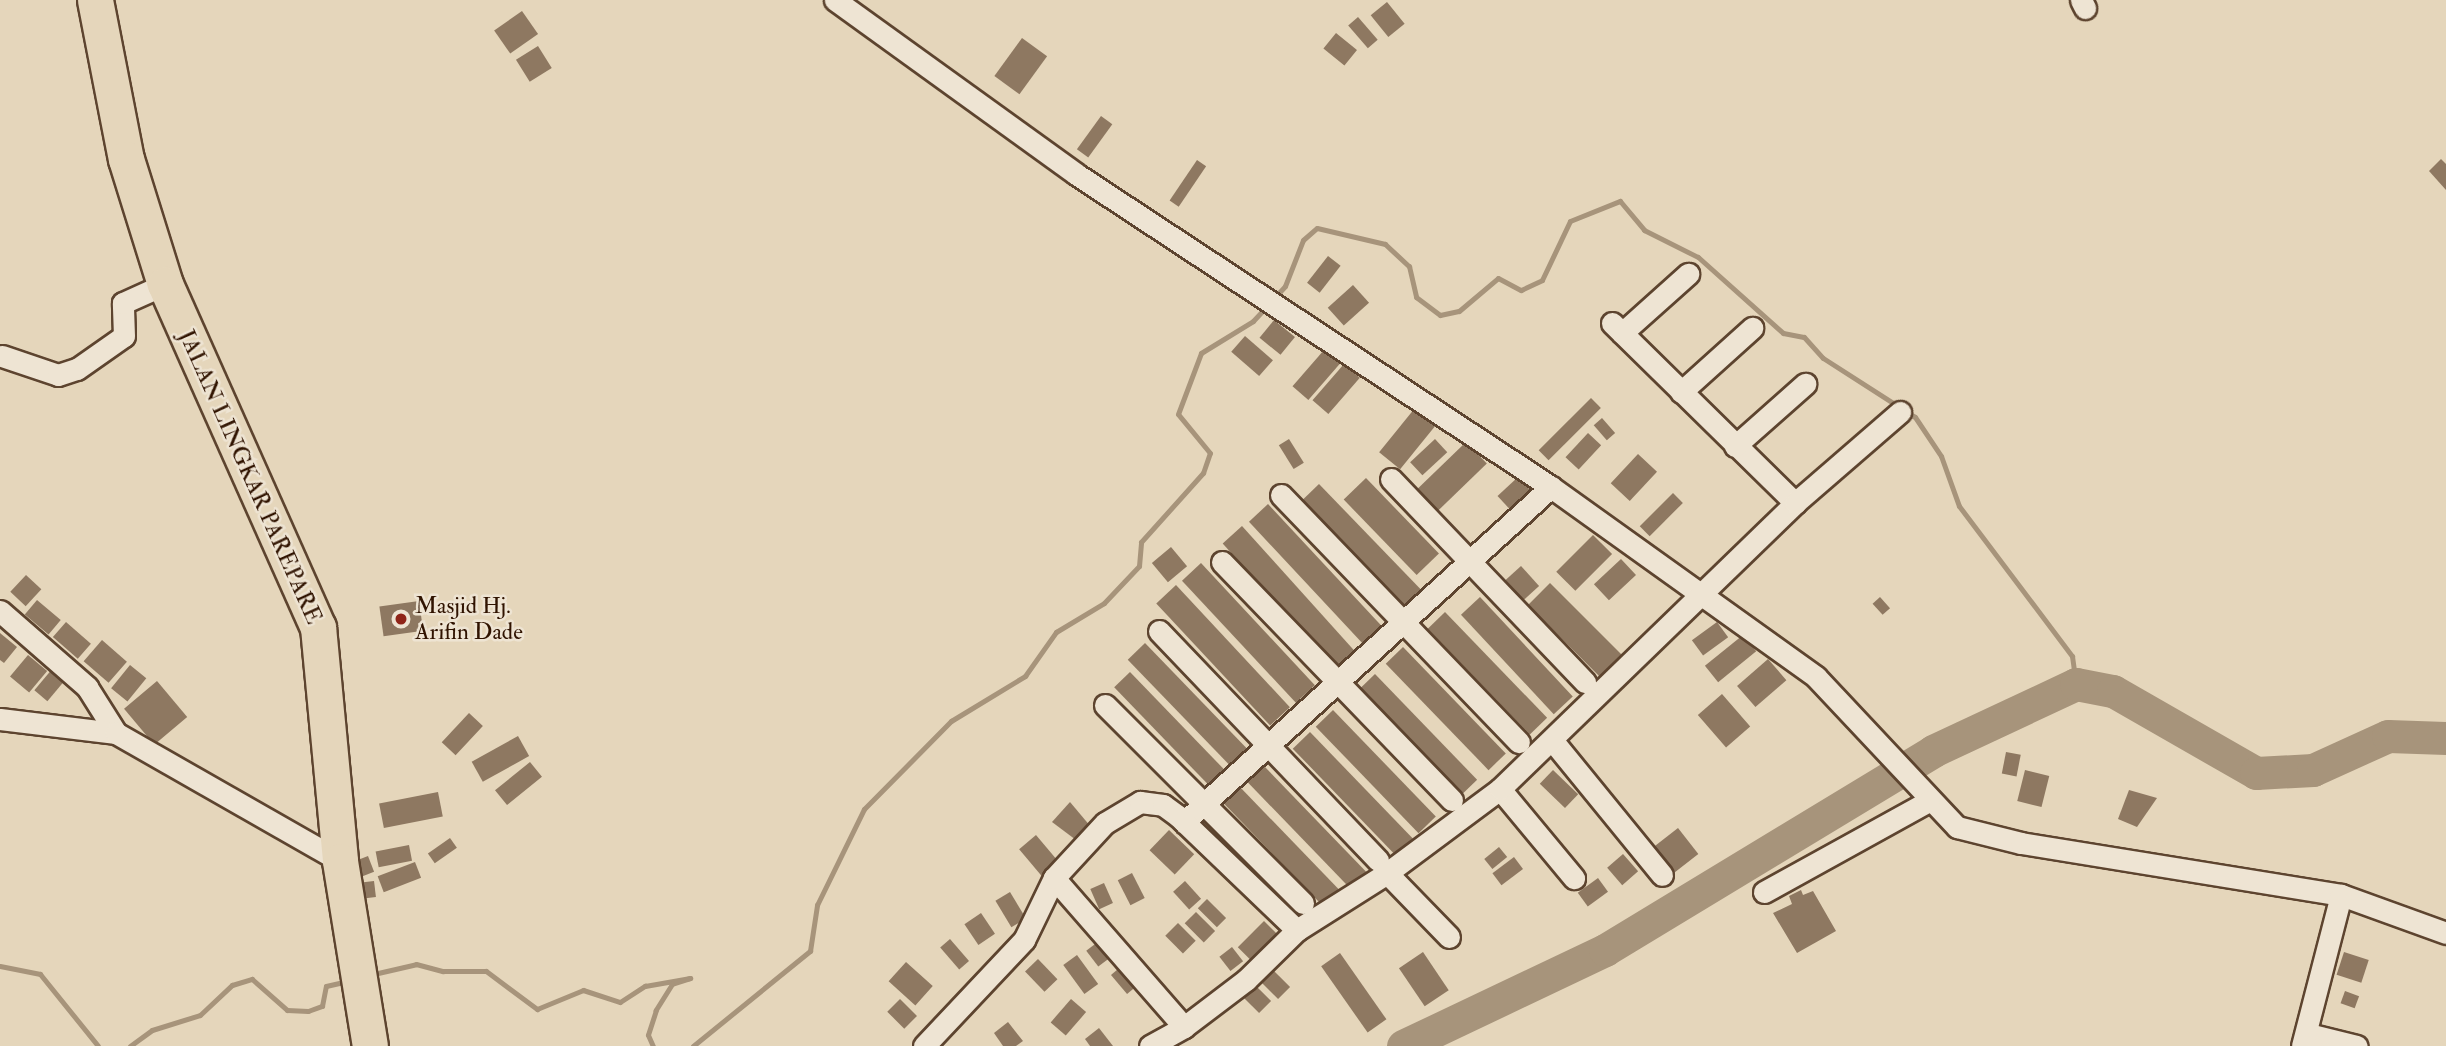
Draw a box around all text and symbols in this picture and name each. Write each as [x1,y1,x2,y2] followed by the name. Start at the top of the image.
[172,325,328,629] street label: JALAN LINGKAR PAREPARE
[415,592,523,646] place label: Masjid Hj. Arifin Dade
[393,611,409,627] marker: Masjid Hj. Arifin Dade

